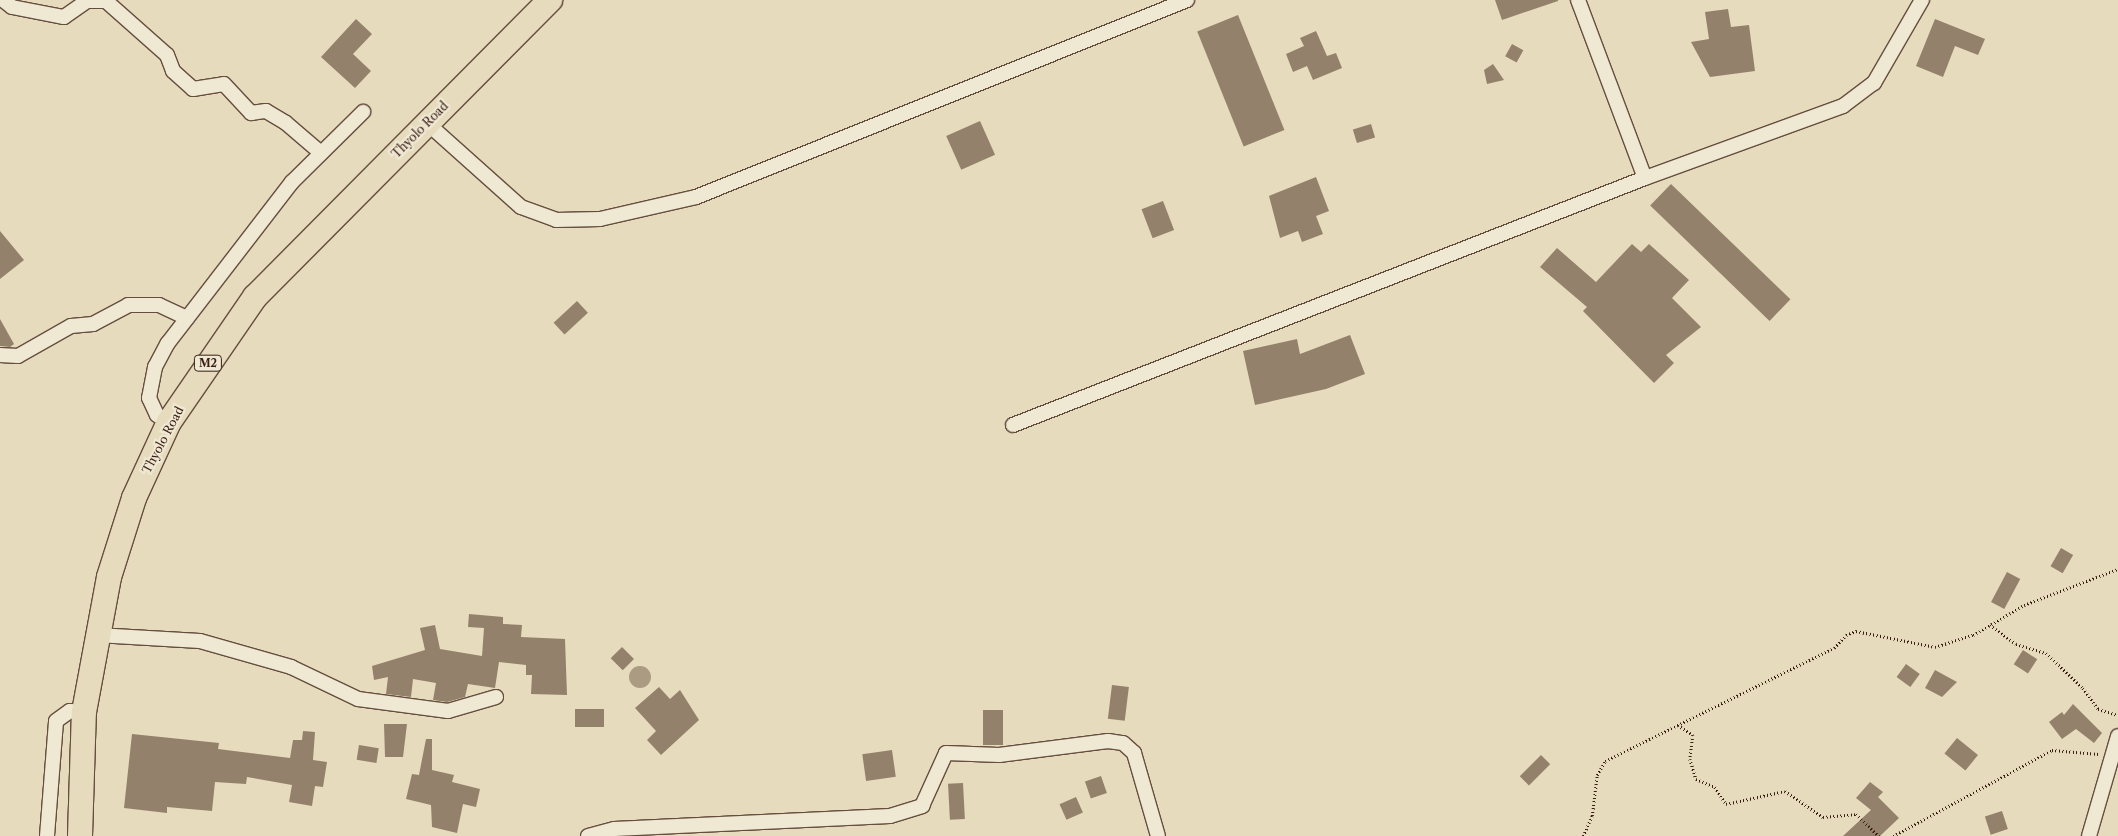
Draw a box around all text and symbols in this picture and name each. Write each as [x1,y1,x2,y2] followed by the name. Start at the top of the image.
[389,99,451,161] street label: Thyolo Road
[193,354,223,372] road number: M2
[139,404,187,476] street label: Thyolo Road

